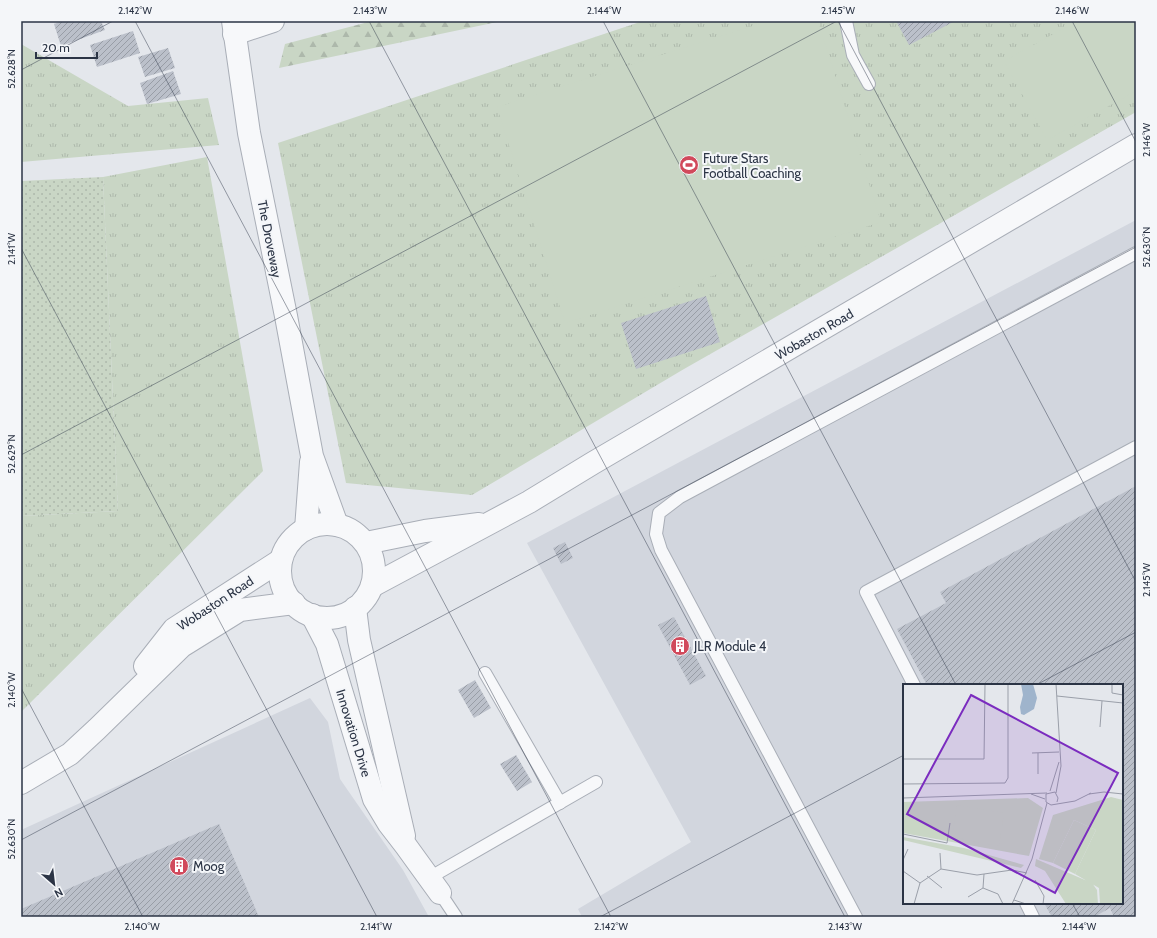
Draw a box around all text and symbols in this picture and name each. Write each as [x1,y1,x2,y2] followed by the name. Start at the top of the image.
[118,4,152,17] text: 2.142°W
[353,4,388,17] text: 2.143°W
[587,4,622,17] text: 2.144°W
[821,4,856,17] text: 2.145°W
[1055,4,1090,17] text: 2.146°W
[36,34,97,60] scale bar
[42,40,70,55] text: 20 m
[5,49,18,89] text: 52.628°N
[1140,122,1153,157] text: 2.146°W
[703,150,802,181] place label: Future Stars Football Coaching
[678,154,700,176] sports icon: Future Stars Football Coaching
[255,199,285,280] street label: The Droveway
[1140,227,1153,267] text: 52.630°N
[5,233,18,265] text: 2.141°W
[772,305,856,363] street label: Wobaston Road
[5,434,18,474] text: 52.629°N
[1140,562,1153,597] text: 2.145°W
[174,572,256,634] street label: Wobaston Road
[669,635,691,657] building icon: JLR Module 4
[693,638,767,654] place label: JLR Module 4
[5,672,18,708] text: 2.140°W
[903,684,1123,904] inset map
[333,687,375,779] street label: Innovation Drive
[5,819,18,859] text: 52.630°N
[168,855,190,877] building icon: Moog
[193,858,225,874] place label: Moog
[34,864,74,904] north arrow
[52,885,65,901] text: N
[124,920,160,933] text: 2.140°W
[360,920,392,933] text: 2.141°W
[594,920,628,933] text: 2.142°W
[828,920,863,933] text: 2.143°W
[1062,920,1097,933] text: 2.144°W

